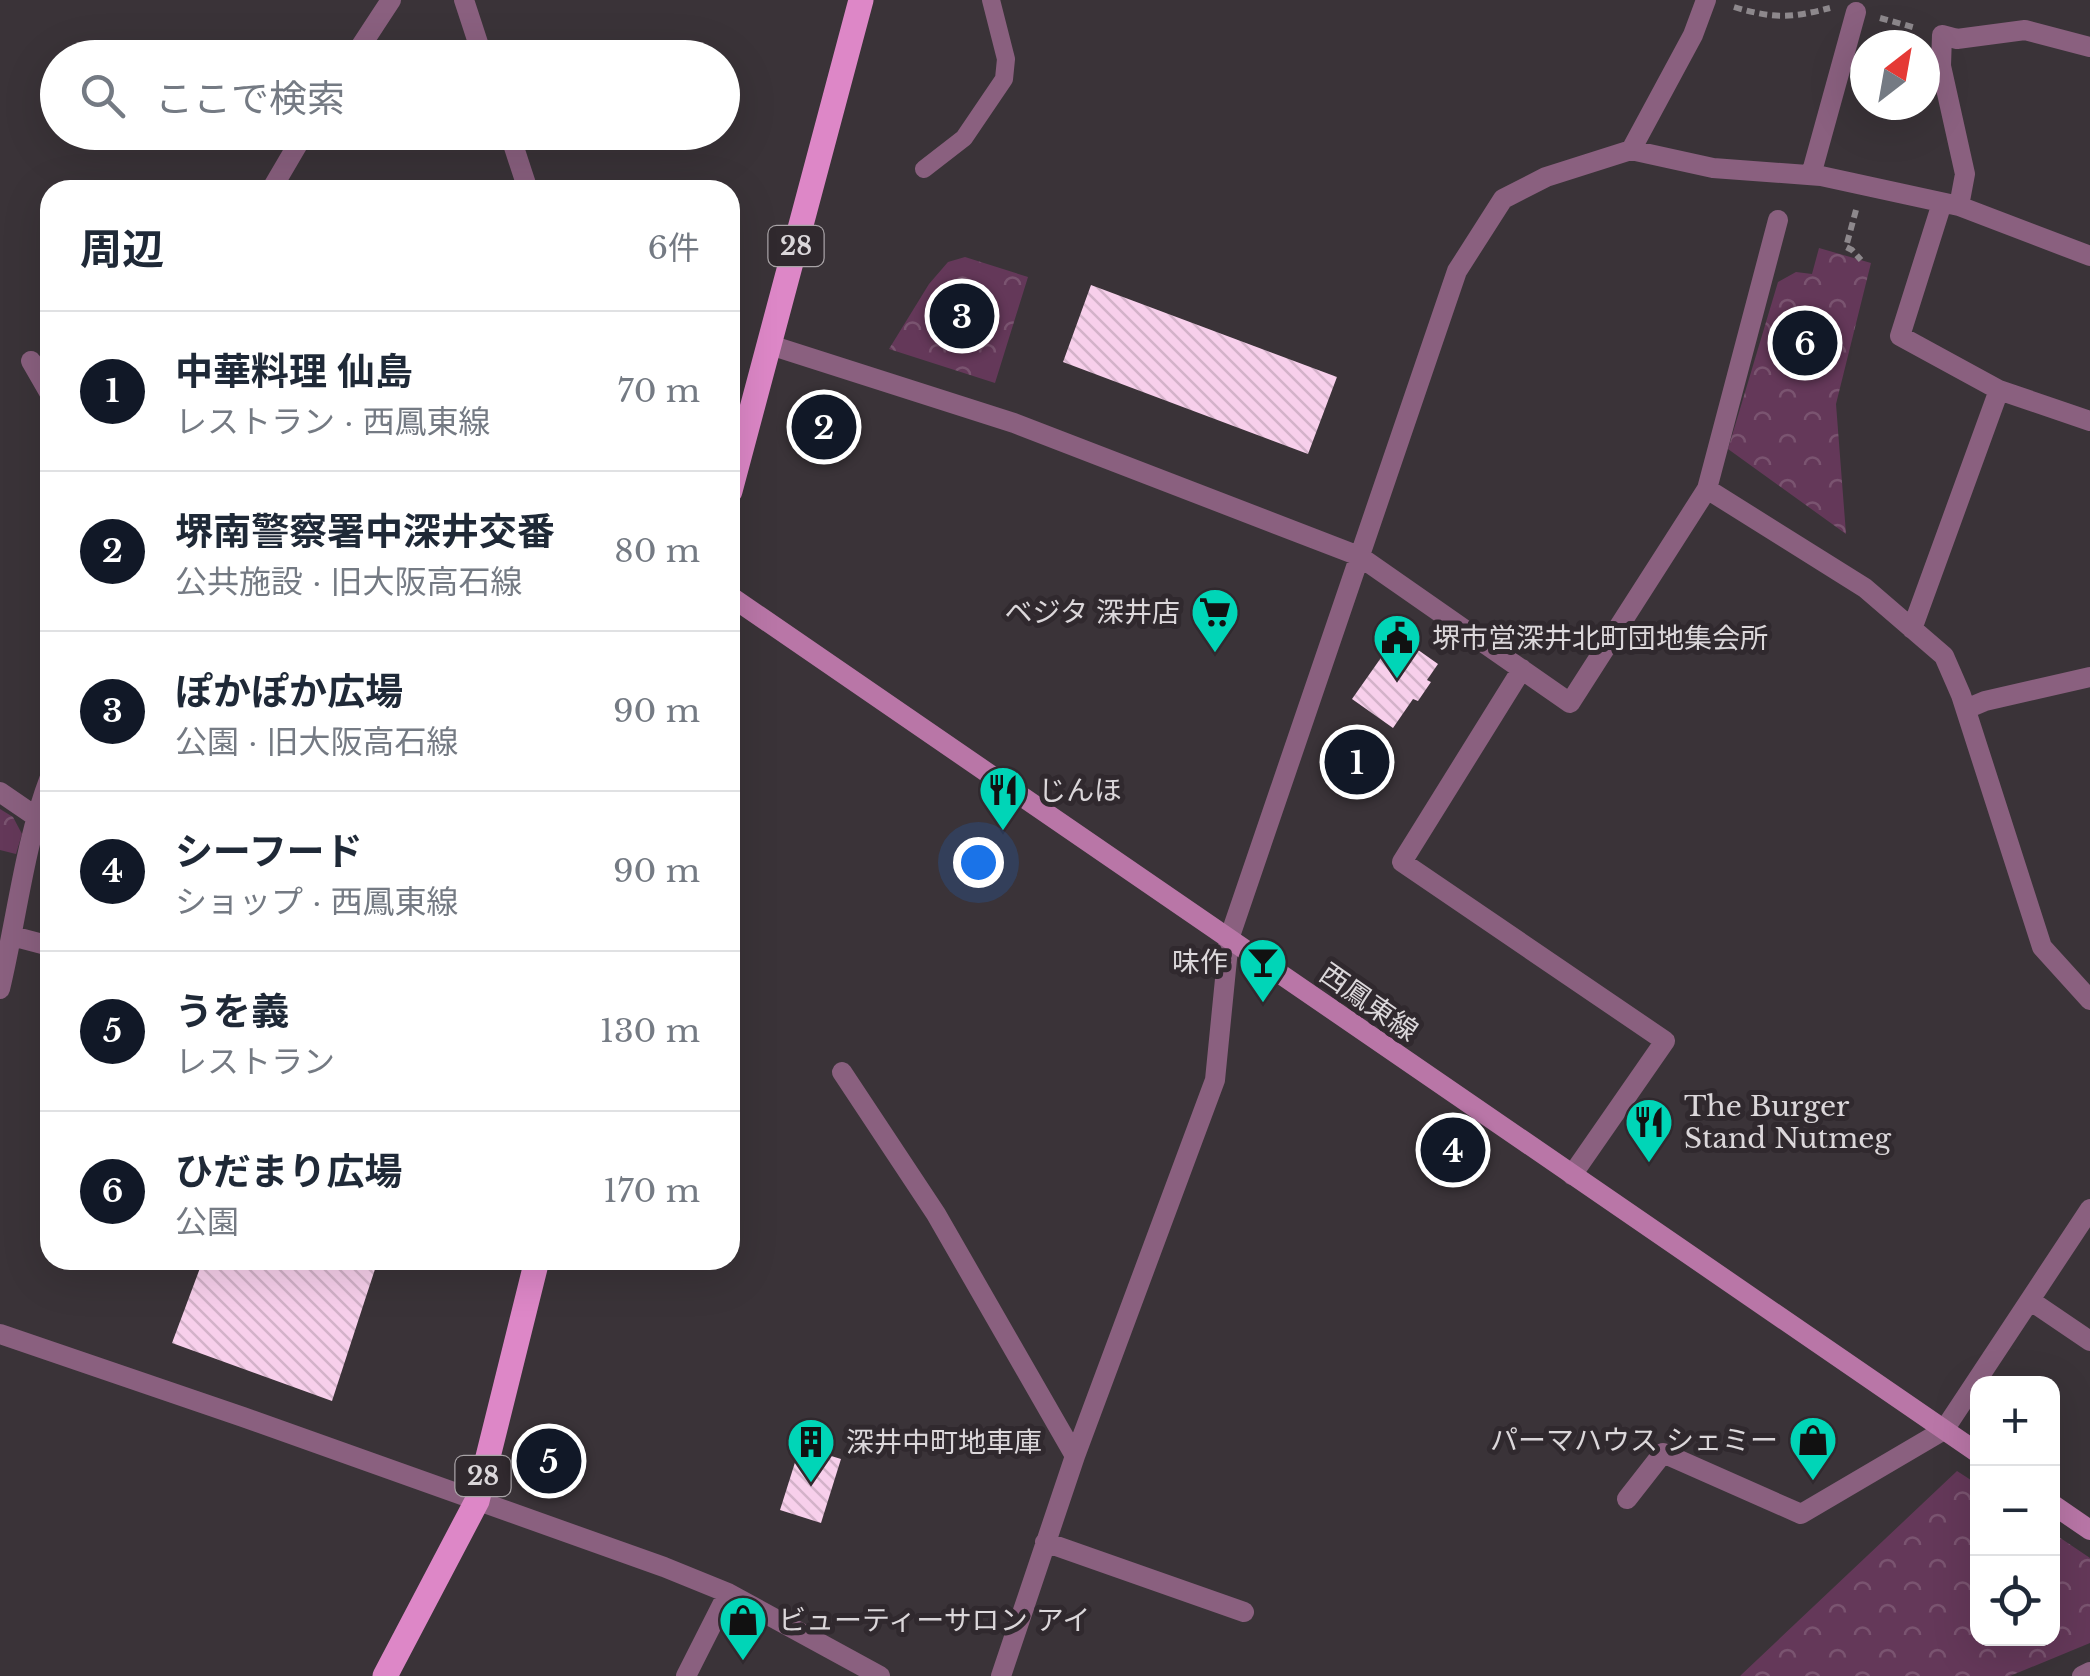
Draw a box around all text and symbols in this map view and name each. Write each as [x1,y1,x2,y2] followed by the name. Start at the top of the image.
[1850,30,1940,120] north arrow
[40,40,740,150] search box
[75,68,130,123] icon: search
[155,75,345,122] text: ここで検索
[80,223,164,275] text: 周辺
[768,226,824,266] road number: 28
[647,228,700,268] text: 6件
[930,278,994,354] pin: 3
[1772,306,1838,380] pin: 6
[175,348,413,395] text: 中華料理 仙島
[106,371,119,411] text: 1
[618,371,700,411] text: 70 m
[792,390,856,464] pin: 2
[175,402,491,442] text: レストラン · 西鳳東線
[175,508,555,555] text: 堺南警察署中深井交番
[102,531,123,571] text: 2
[614,531,700,571] text: 80 m
[175,562,523,602] text: 公共施設 · 旧大阪高石線
[1189,586,1241,654] supermarket icon: ベジタ 深井店
[1005,595,1180,630] place label: ベジタ 深井店
[1371,612,1423,680] public building icon: 堺市営深井北町団地集会所
[1432,621,1768,656] place label: 堺市営深井北町団地集会所
[175,668,403,715] text: ぽかぽか広場
[102,691,123,731] text: 3
[613,691,700,731] text: 90 m
[175,722,459,762] text: 公園 · 旧大阪高石線
[1324,724,1390,800] pin: 1
[977,764,1029,832] restaurant icon: じんほ
[1038,773,1122,808] place label: じんほ
[175,828,363,875] text: シーフード
[953,837,1004,888] your location
[102,851,123,891] text: 4
[613,851,700,891] text: 90 m
[175,882,459,922] text: ショップ · 西鳳東線
[1237,936,1289,1004] bar icon: 味作
[1172,945,1228,980] place label: 味作
[1313,956,1425,1049] street label: 西鳳東線
[175,988,289,1035] text: うを義
[103,1011,122,1051] text: 5
[600,1011,700,1051] text: 130 m
[175,1042,335,1082] text: レストラン
[1684,1089,1892,1156] place label: The Burger Stand Nutmeg
[1623,1096,1675,1164] restaurant icon: The Burger Stand Nutmeg
[1420,1112,1486,1188] pin: 4
[175,1148,402,1195] text: ひだまり広場
[102,1171,123,1211] text: 6
[603,1171,700,1211] text: 170 m
[175,1202,239,1242] text: 公園
[1970,1376,2060,1646] map controls
[1970,1376,2060,1466] button: +
[1787,1414,1839,1482] shop icon: パーマハウス シェミー
[785,1416,837,1484] building icon: 深井中町地車庫
[1490,1423,1778,1458] place label: パーマハウス シェミー
[516,1424,582,1498] pin: 5
[846,1425,1042,1460] place label: 深井中町地車庫
[456,1456,510,1496] road number: 28
[1970,1466,2060,1556] button: −
[1970,1556,2060,1646] button: locate
[717,1594,769,1662] shop icon: ビューティーサロン アイ
[778,1603,1090,1638] place label: ビューティーサロン アイ

